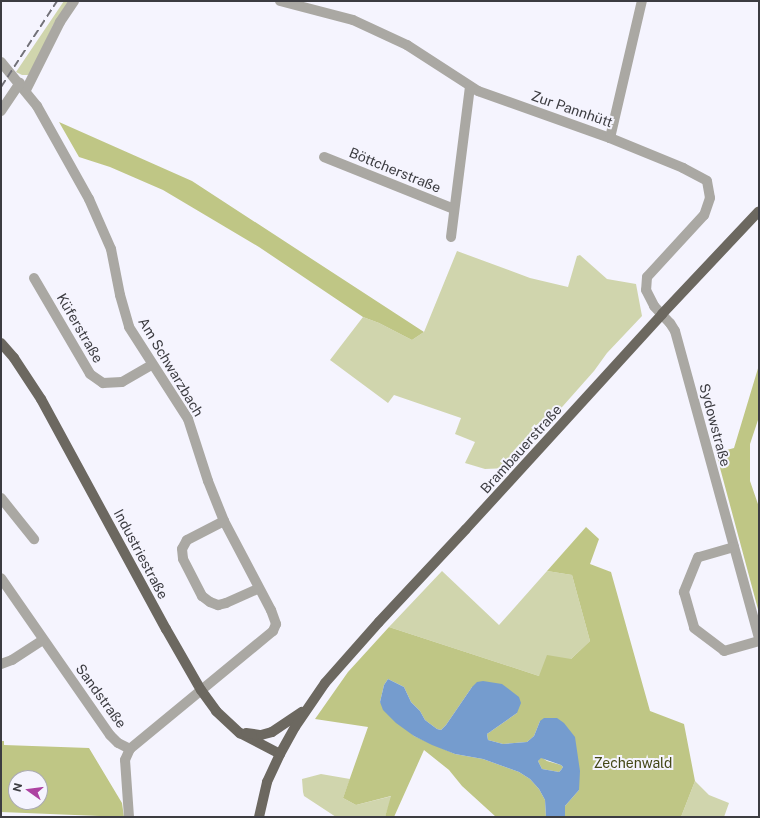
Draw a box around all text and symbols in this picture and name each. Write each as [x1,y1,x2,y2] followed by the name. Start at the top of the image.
[529,87,615,131] street label: Zur Pannhütt
[347,144,443,196] street label: Böttcherstraße
[53,290,107,366] street label: Küferstraße
[135,314,207,420] street label: Am Schwarzbach
[696,382,734,468] street label: Sydowstraße
[477,401,565,497] street label: Brambauerstraße
[110,506,172,602] street label: Industriestraße
[72,661,130,731] street label: Sandstraße
[594,755,672,771] park label: Zechenwald
[8,770,48,810] north arrow
[10,782,24,793] text: N

